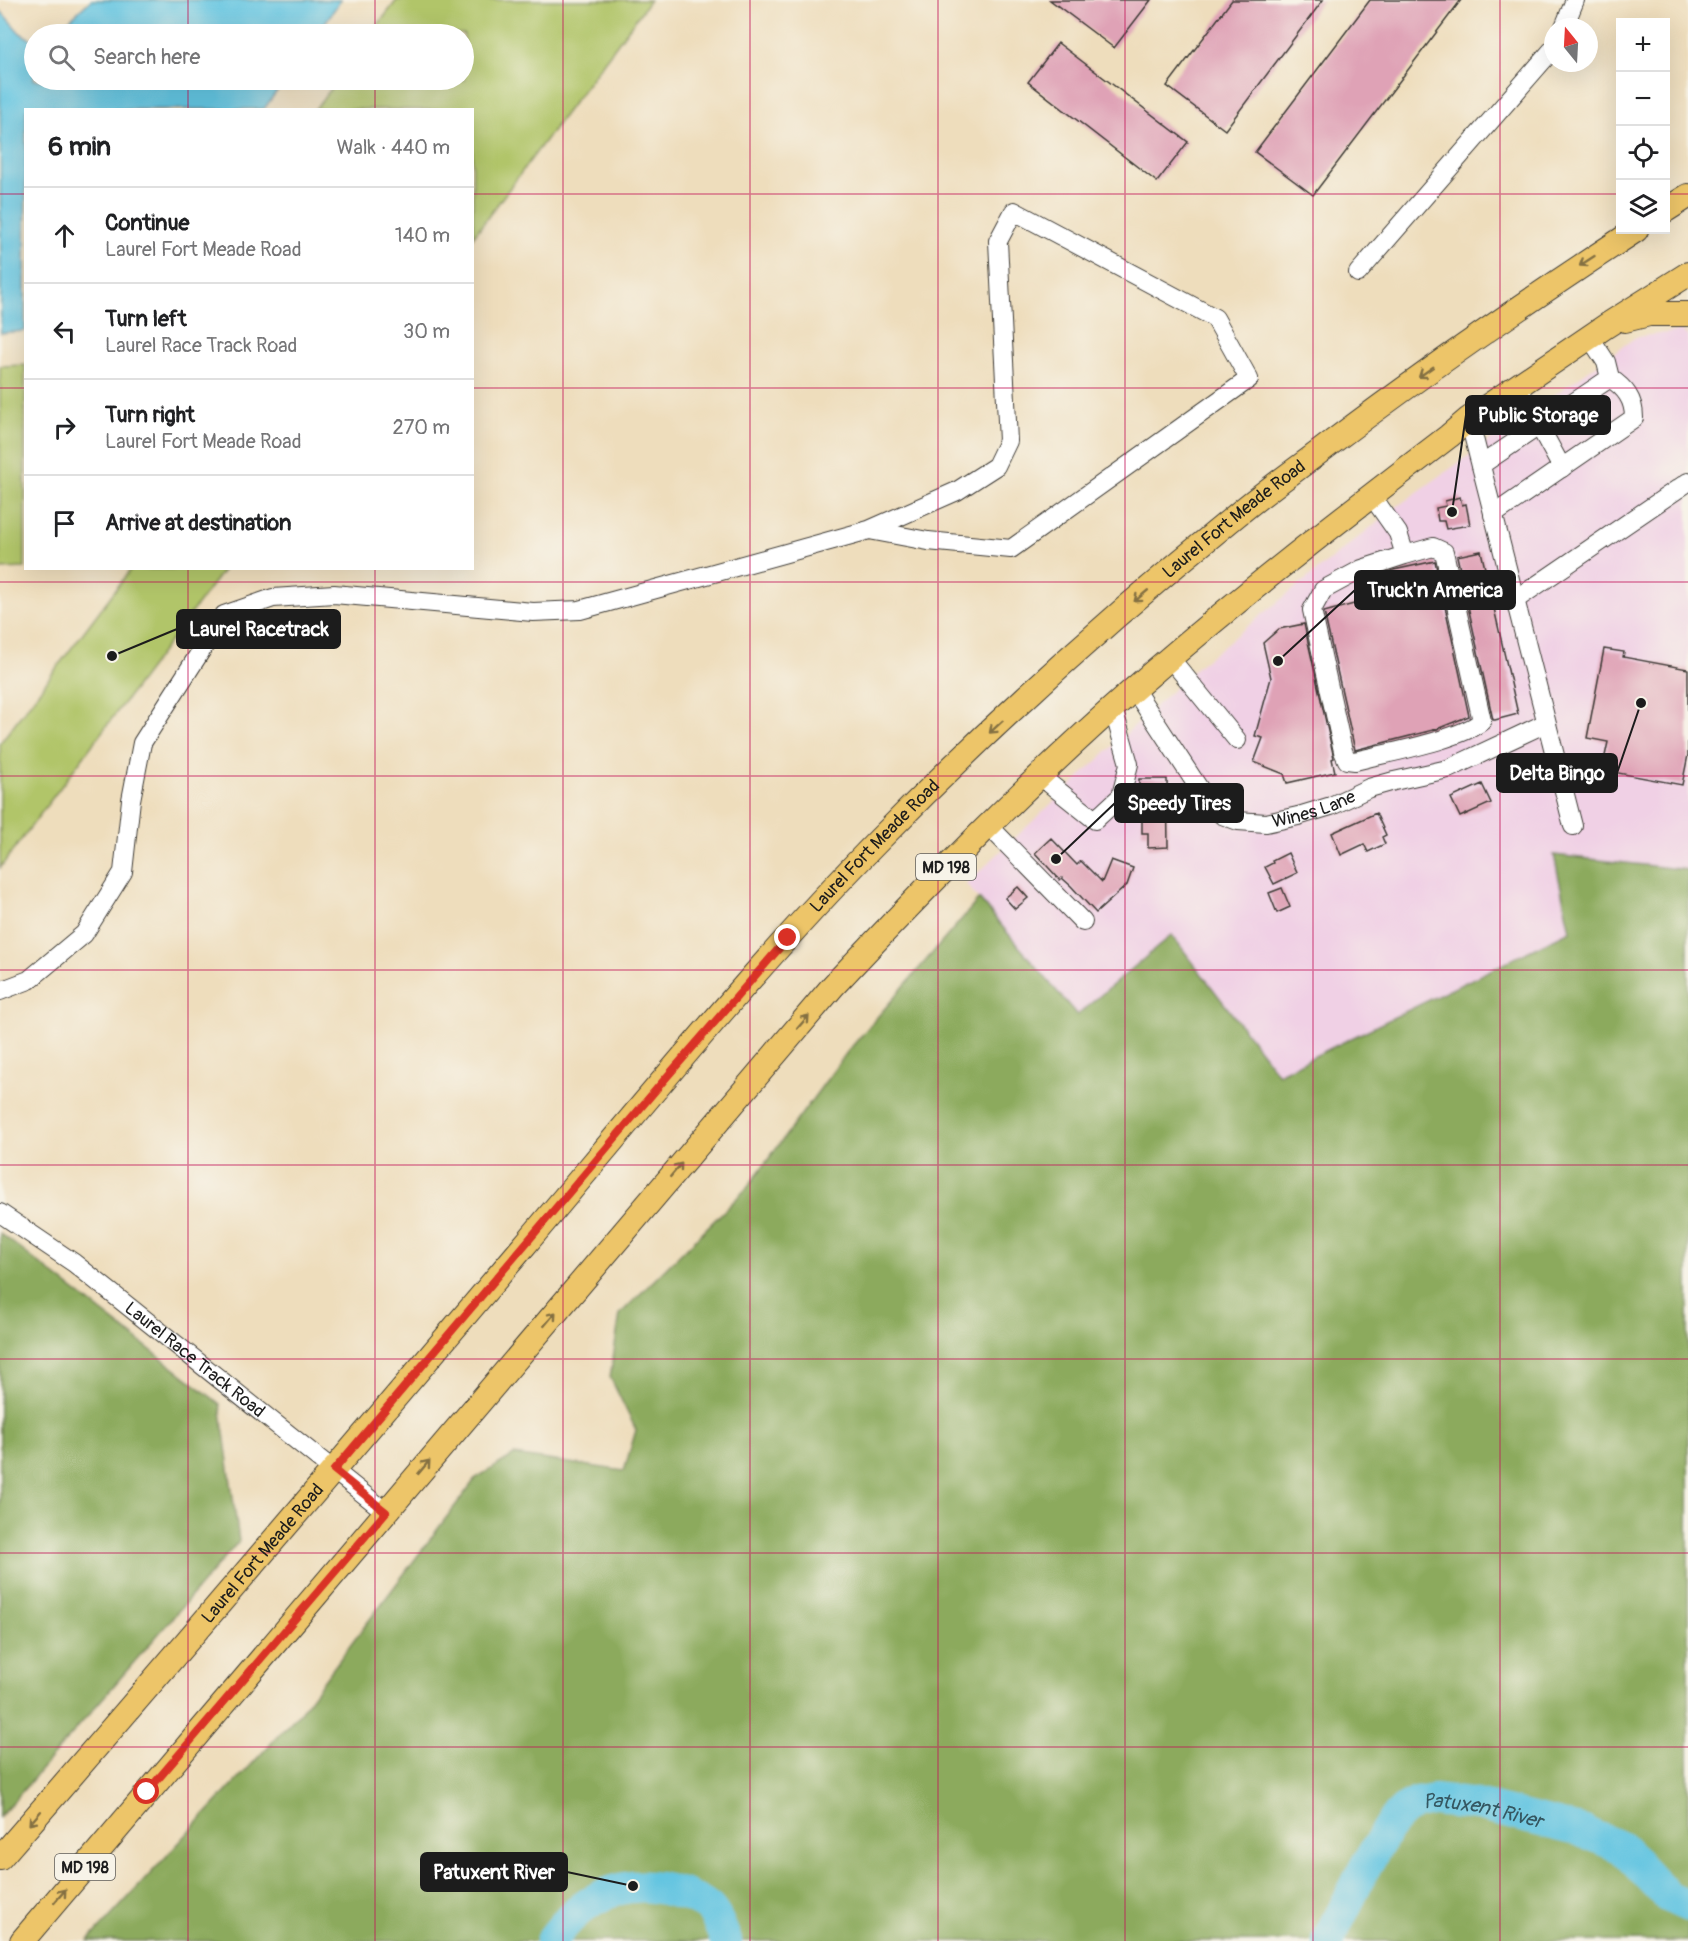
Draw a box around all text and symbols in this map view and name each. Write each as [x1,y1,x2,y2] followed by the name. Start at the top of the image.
[1544,18,1598,72] north arrow
[1616,18,1670,234] map controls
[1616,18,1670,72] button: +
[24,24,474,90] search box
[45,41,78,74] icon: search
[93,43,200,71] text: Search here
[1616,72,1670,126] button: −
[1616,126,1670,180] button: locate
[48,131,111,163] text: 6 min
[336,135,450,160] text: Walk · 440 m
[1616,180,1670,234] button: layers
[105,209,189,237] text: Continue
[48,219,81,252] icon: ahead
[395,223,450,248] text: 140 m
[105,237,301,262] text: Laurel Fort Meade Road
[1579,256,1596,268] one-way arrow
[105,305,187,333] text: Turn left
[48,315,81,348] icon: left
[403,319,450,344] text: 30 m
[105,333,297,358] text: Laurel Race Track Road
[1419,366,1435,378] one-way arrow
[1466,396,1610,434] callout: Public Storage
[105,401,195,429] text: Turn right
[1478,403,1599,428] text: Public Storage
[48,411,81,444] icon: right
[392,415,450,440] text: 270 m
[105,429,301,454] text: Laurel Fort Meade Road
[1158,455,1310,584] street label: Laurel Fort Meade Road
[48,507,81,540] icon: arrive
[105,509,291,537] text: Arrive at destination
[1355,571,1515,609] callout: Truck'n America
[1366,578,1503,603] text: Truck'n America
[1134,589,1149,603] one-way arrow
[177,610,340,648] callout: Laurel Racetrack
[189,617,330,642] text: Laurel Racetrack
[989,719,1004,734] one-way arrow
[1497,754,1617,792] callout: Delta Bingo
[1509,761,1605,786] text: Delta Bingo
[805,775,945,917] street label: Laurel Fort Meade Road
[1115,784,1243,822] callout: Speedy Tires
[1270,785,1359,833] street label: Wines Lane
[1127,791,1231,816] text: Speedy Tires
[916,854,976,880] road number: MD 198
[774,924,800,950] route end
[796,1015,810,1030] one-way arrow
[670,1162,683,1178] one-way arrow
[120,1297,269,1423] street label: Laurel Race Track Road
[543,1312,557,1327] one-way arrow
[417,1460,431,1475] one-way arrow
[197,1479,329,1629] street label: Laurel Fort Meade Road
[133,1778,159,1804] route start
[1421,1788,1548,1835] water label: Patuxent River
[28,1810,41,1826] one-way arrow
[421,1853,567,1891] callout: Patuxent River
[55,1854,115,1880] road number: MD 198
[433,1860,556,1885] text: Patuxent River
[53,1888,66,1904] one-way arrow

